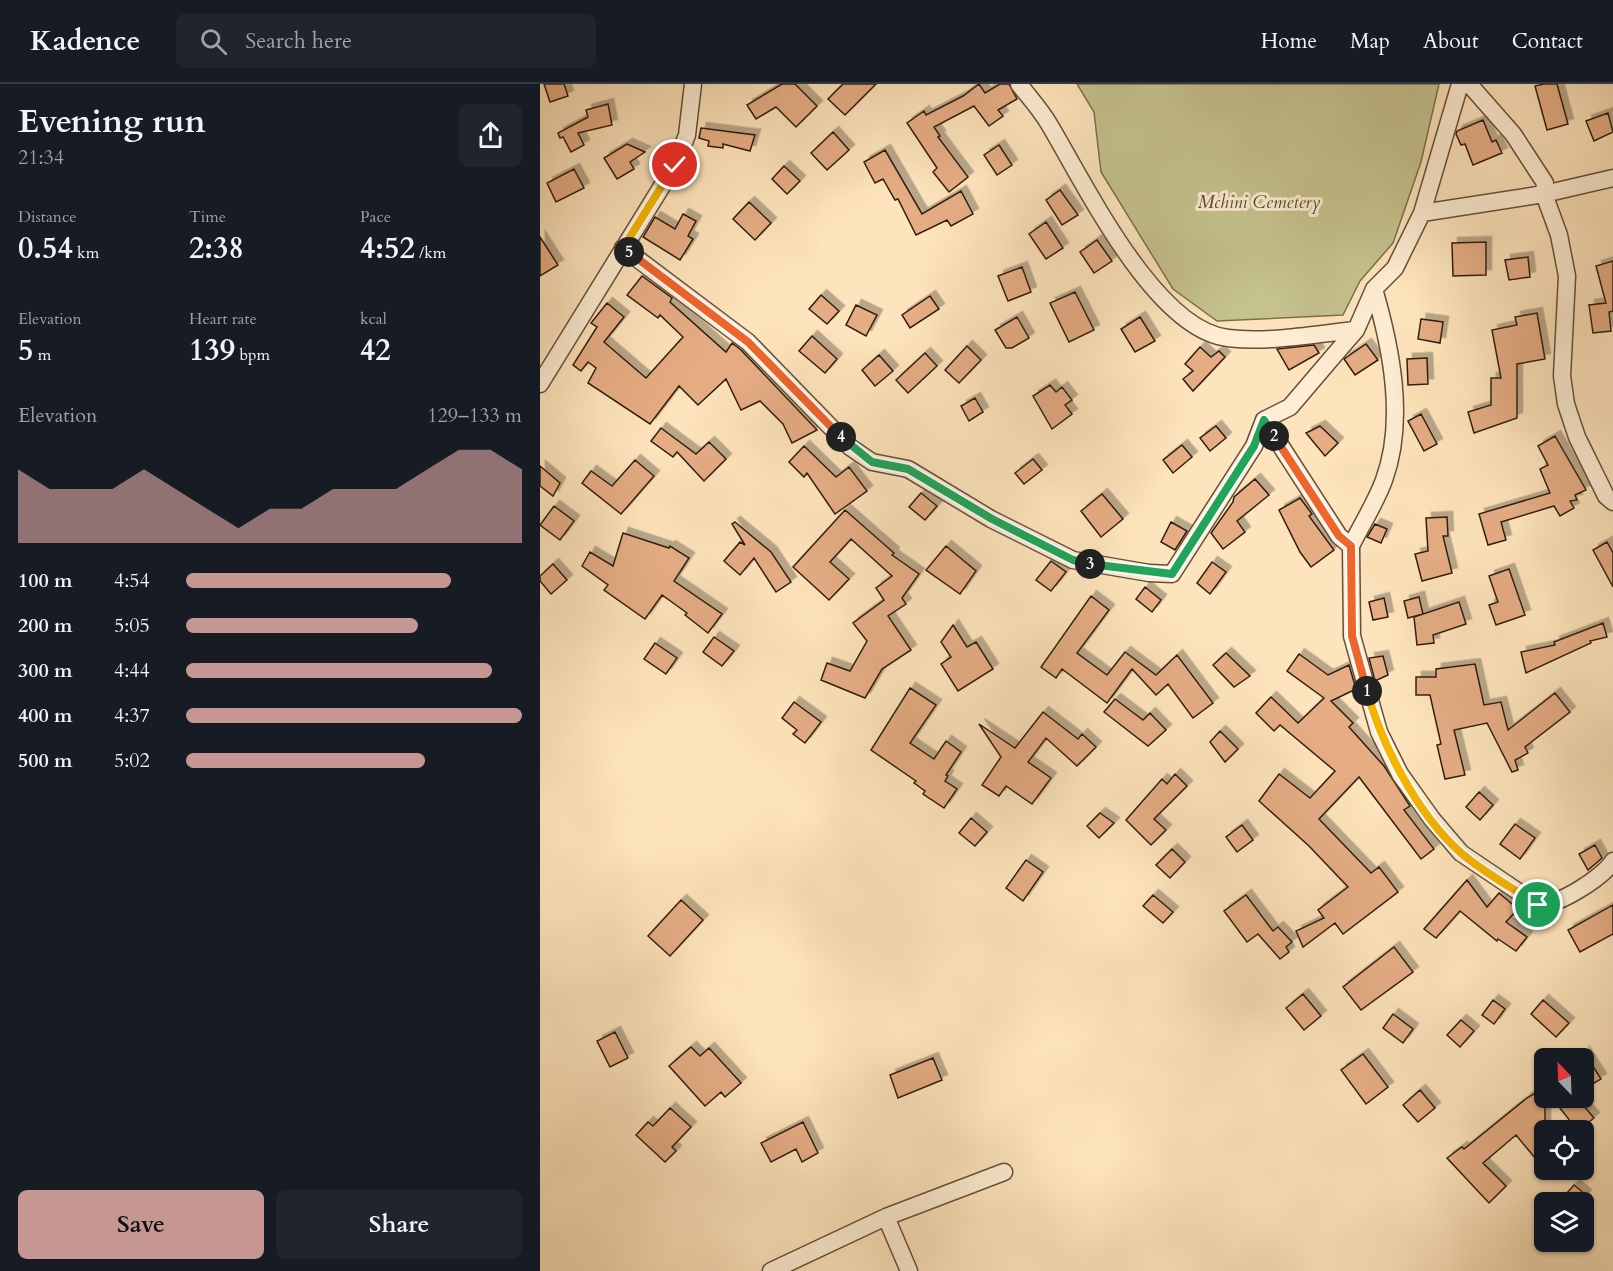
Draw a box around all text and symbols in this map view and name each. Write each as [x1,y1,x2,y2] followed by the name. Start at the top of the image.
[176,14,596,68] search box
[30,22,140,60] text: Kadence
[197,25,230,58] icon: search
[245,26,352,56] text: Search here
[1261,27,1317,56] text: Home
[1350,27,1390,56] text: Map
[1423,27,1479,56] text: About
[1512,27,1583,56] text: Contact
[18,99,206,144] text: Evening run
[459,104,522,167] button: share
[649,139,700,190] pin
[18,144,64,171] text: 21:34
[658,148,691,181] icon: check
[1198,190,1320,215] park label: Mchini Cemetery
[18,206,76,228] text: Distance
[189,206,226,228] text: Time
[360,206,391,228] text: Pace
[18,228,73,269] text: 0.54
[189,228,244,269] text: 2:38
[360,228,415,269] text: 4:52
[614,237,644,267] pin: 5
[625,241,633,263] text: 5
[73,242,99,264] text: km
[415,242,446,264] text: /km
[18,308,82,330] text: Elevation
[189,308,257,330] text: Heart rate
[360,308,387,330] text: kcal
[18,330,33,371] text: 5
[189,330,235,371] text: 139
[360,330,391,371] text: 42
[33,344,51,366] text: m
[235,344,270,366] text: bpm
[18,402,97,429] text: Elevation
[427,402,522,429] text: 129–133 m
[1259,421,1289,451] pin: 2
[826,422,856,452] pin: 4
[1270,425,1278,447] text: 2
[837,426,845,448] text: 4
[1075,549,1105,579] pin: 3
[1086,553,1094,575] text: 3
[18,567,73,594] text: 100 m
[114,567,150,594] text: 4:54
[18,612,73,639] text: 200 m
[114,612,150,639] text: 5:05
[18,657,73,684] text: 300 m
[114,657,150,684] text: 4:44
[1352,676,1382,706] pin: 1
[1363,680,1371,702] text: 1
[18,702,73,729] text: 400 m
[114,702,150,729] text: 4:37
[18,747,73,774] text: 500 m
[114,747,150,774] text: 5:02
[1512,879,1563,930] pin
[1521,888,1554,921] icon: arrive
[1534,1048,1594,1108] north arrow
[1534,1048,1594,1252] map controls
[1534,1120,1594,1180] button: locate
[18,1190,264,1259] button: Save
[276,1190,522,1259] button: Share
[1534,1192,1594,1252] button: layers

